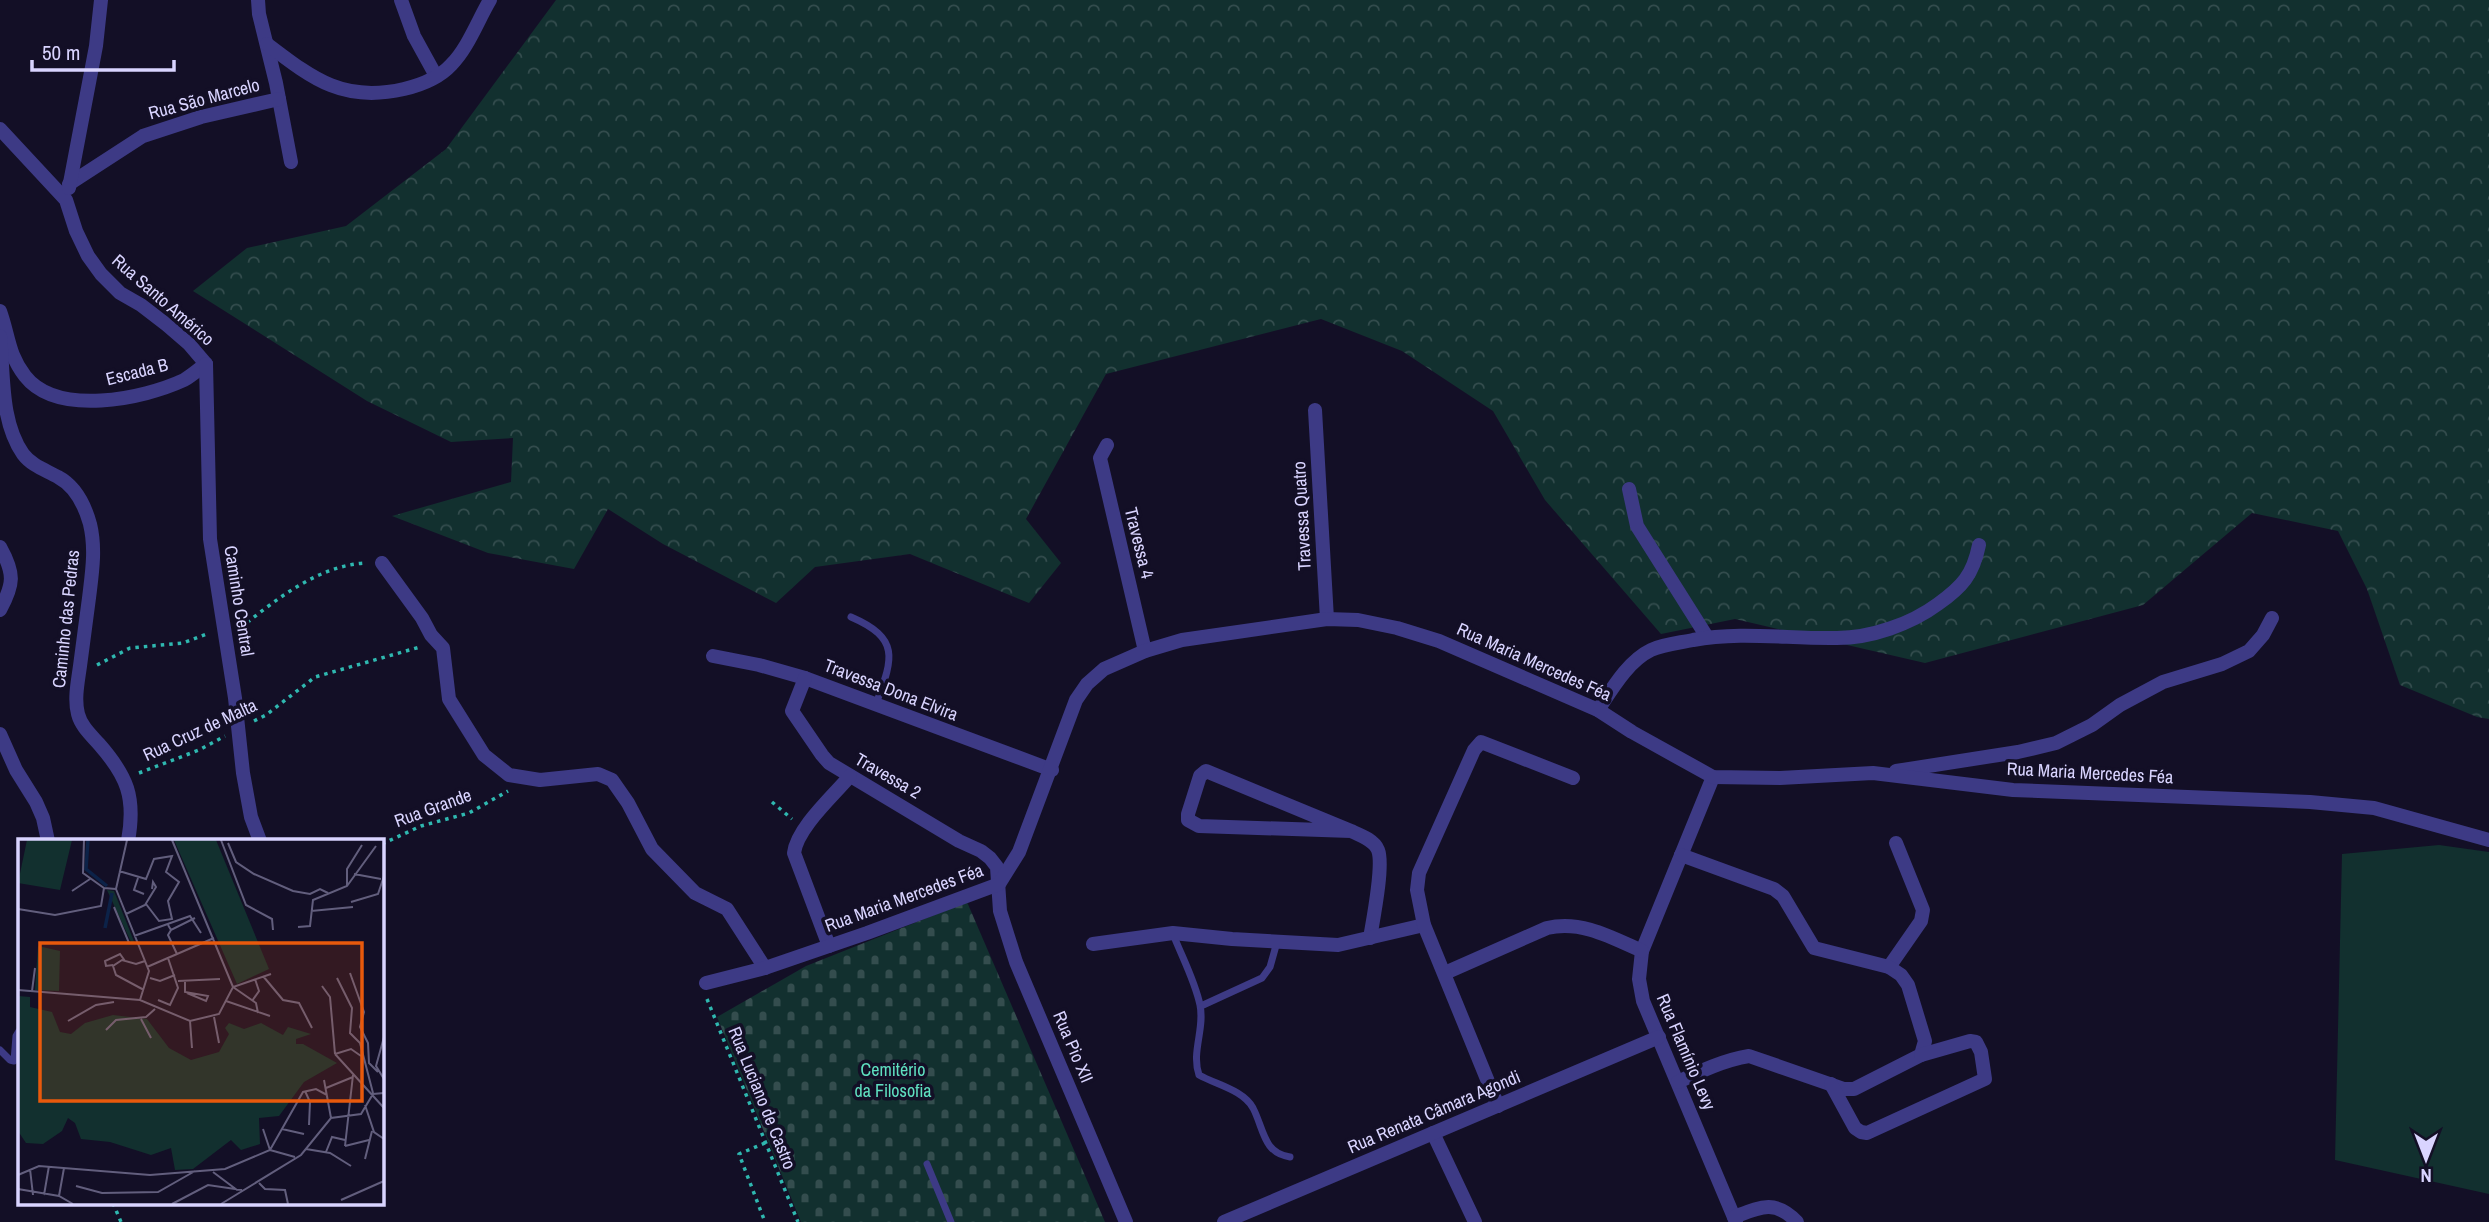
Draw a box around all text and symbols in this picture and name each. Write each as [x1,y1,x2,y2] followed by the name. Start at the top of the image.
[32,28,173,72] scale bar
[42,38,80,67] text: 50 m
[146,72,262,125] street label: Rua São Marcelo
[107,248,220,351] street label: Rua Santo Américo
[103,352,171,391] street label: Escada B
[1286,461,1317,571] street label: Travessa Quatro
[1119,505,1160,581] street label: Travessa 4
[218,544,261,658] street label: Caminho Central
[46,549,85,689] street label: Caminho das Pedras
[1453,616,1615,707] street label: Rua Maria Mercedes Féa
[821,653,962,727] street label: Travessa Dona Elvira
[139,692,261,767] street label: Rua Cruz de Malta
[851,747,926,805] street label: Travessa 2
[2006,756,2174,789] street label: Rua Maria Mercedes Féa
[391,782,475,833] street label: Rua Grande
[18,839,383,1204] inset map
[821,857,986,938] street label: Rua Maria Mercedes Féa
[1651,990,1722,1114] street label: Rua Flamínio Levy
[1047,1007,1100,1086] street label: Rua Pio XII
[722,1023,802,1173] street label: Rua Luciano de Castro
[854,1057,932,1103] park label: Cemitério da Filosofia
[1344,1064,1524,1159] street label: Rua Renata Câmara Agondi
[2391,1124,2461,1194] north arrow
[2420,1163,2432,1189] text: N

